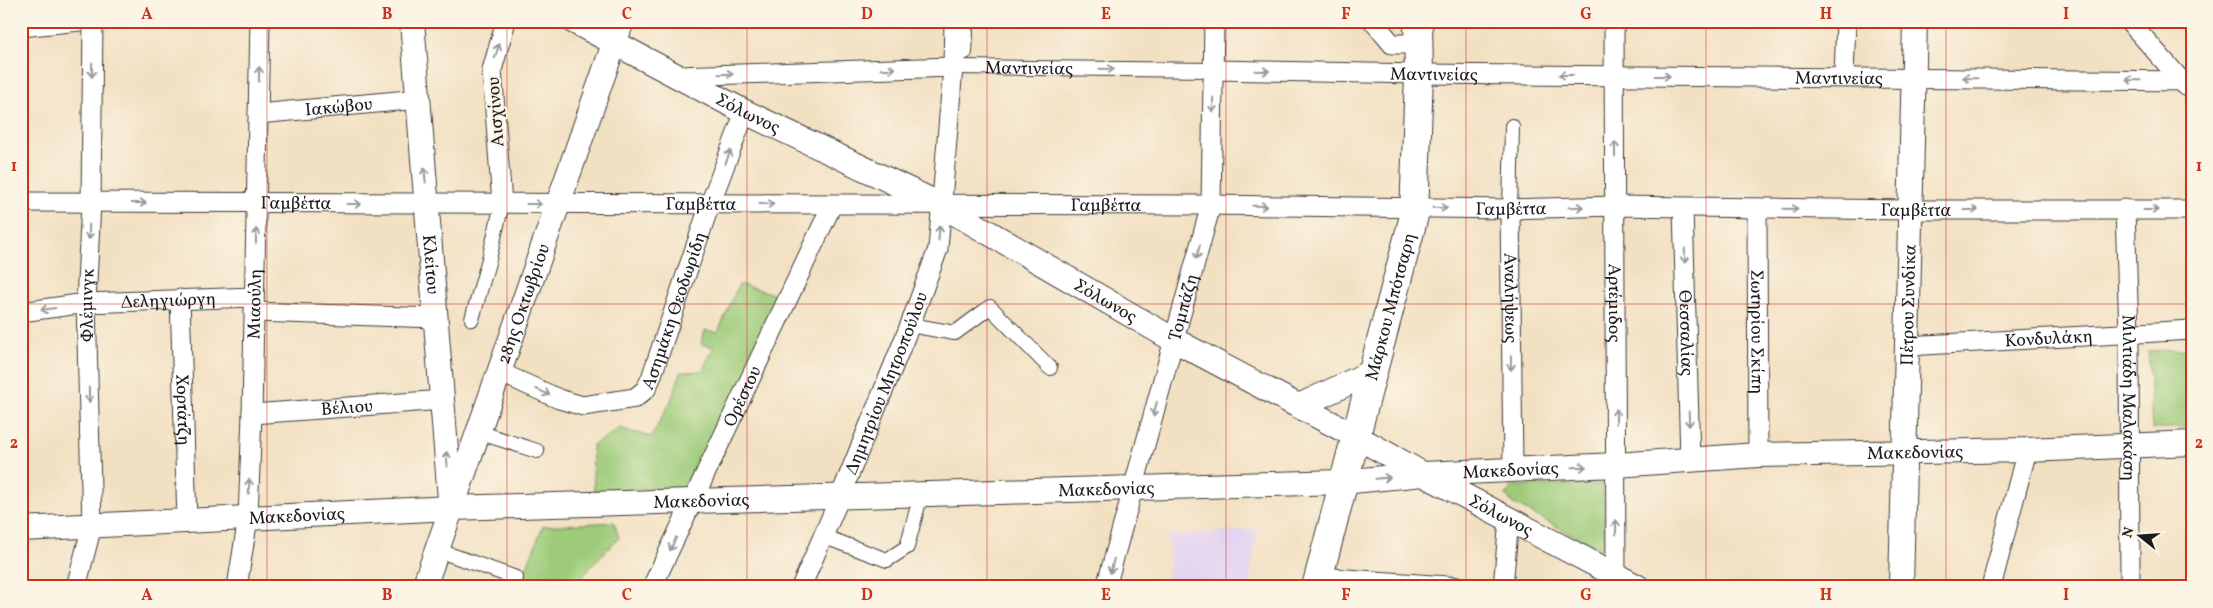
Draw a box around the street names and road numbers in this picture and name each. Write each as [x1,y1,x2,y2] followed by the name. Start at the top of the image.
[985,56,1073,82] street label: Μαντινείας
[1390,62,1478,89] street label: Μαντινείας
[1795,66,1883,92] street label: Μαντινείας
[482,76,511,148] street label: Αισχίνου
[711,88,784,141] street label: Σόλωνος
[304,92,374,124] street label: Ιακώβου
[261,192,332,217] street label: Γαμβέττα
[666,193,737,218] street label: Γαμβέττα
[1071,194,1142,219] street label: Γαμβέττα
[1475,197,1547,223] street label: Γαμβέττα
[1880,199,1951,224] street label: Γαμβέττα
[636,229,714,394] street label: Ασημάκη Θεοδωρίδη
[1360,230,1423,384] street label: Μάρκου Μπότσαρη
[415,234,445,295] street label: Κλείτου
[492,241,557,368] street label: 28ης Οκτωβρίου
[1895,244,1923,366] street label: Πέτρου Συνδίκα
[1497,253,1523,344] street label: Αναλήψεως
[1601,263,1626,343] street label: Αρτέμιδος
[75,267,102,342] street label: Φλέμινγκ
[243,268,269,340] street label: Μιαούλη
[1743,269,1769,395] street label: Σωτηρίου Σκίπη
[1163,271,1206,344] street label: Τομπάζη
[1069,274,1141,330] street label: Σόλωνος
[120,287,216,316] street label: Δεληγιώργη
[839,289,935,479] street label: Δημητρίου Μητροπούλου
[1671,290,1699,376] street label: Θεσσαλίας
[2114,314,2141,481] street label: Μιλτιάδη Μαλακάση
[2004,325,2094,354] street label: Κονδυλάκη
[718,362,768,431] street label: Ορέστου
[168,374,196,446] street label: Χορτάτζη
[320,394,374,423] street label: Βέλιου
[1867,440,1964,467] street label: Μακεδονίας
[1462,457,1559,486] street label: Μακεδονίας
[1058,476,1155,504] street label: Μακεδονίας
[653,488,750,516] street label: Μακεδονίας
[1464,489,1537,544] street label: Σόλωνος
[248,502,345,532] street label: Μακεδονίας

